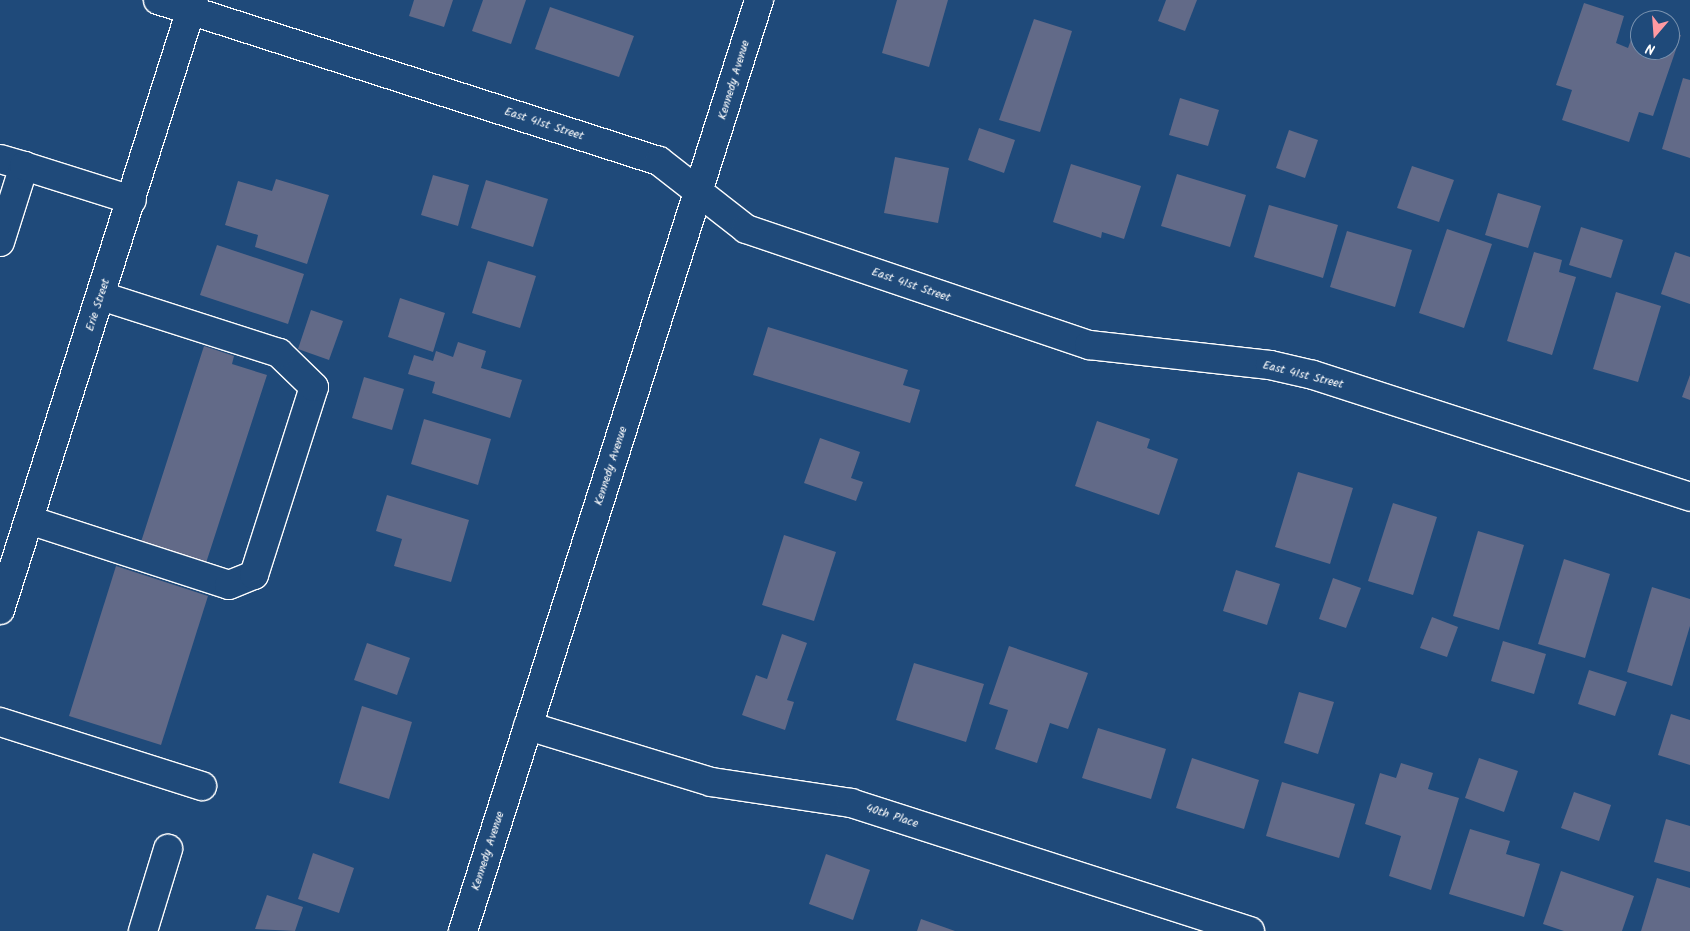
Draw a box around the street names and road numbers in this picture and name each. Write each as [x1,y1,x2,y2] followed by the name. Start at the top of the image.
[715,38,753,122] street label: Kennedy Avenue
[502,104,586,144] street label: East 41st Street
[870,265,952,305] street label: East 41st Street
[83,277,113,333] street label: Erie Street
[1261,358,1345,392] street label: East 41st Street
[591,425,631,507] street label: Kennedy Avenue
[864,801,920,831] street label: 40th Place
[468,810,508,892] street label: Kennedy Avenue

